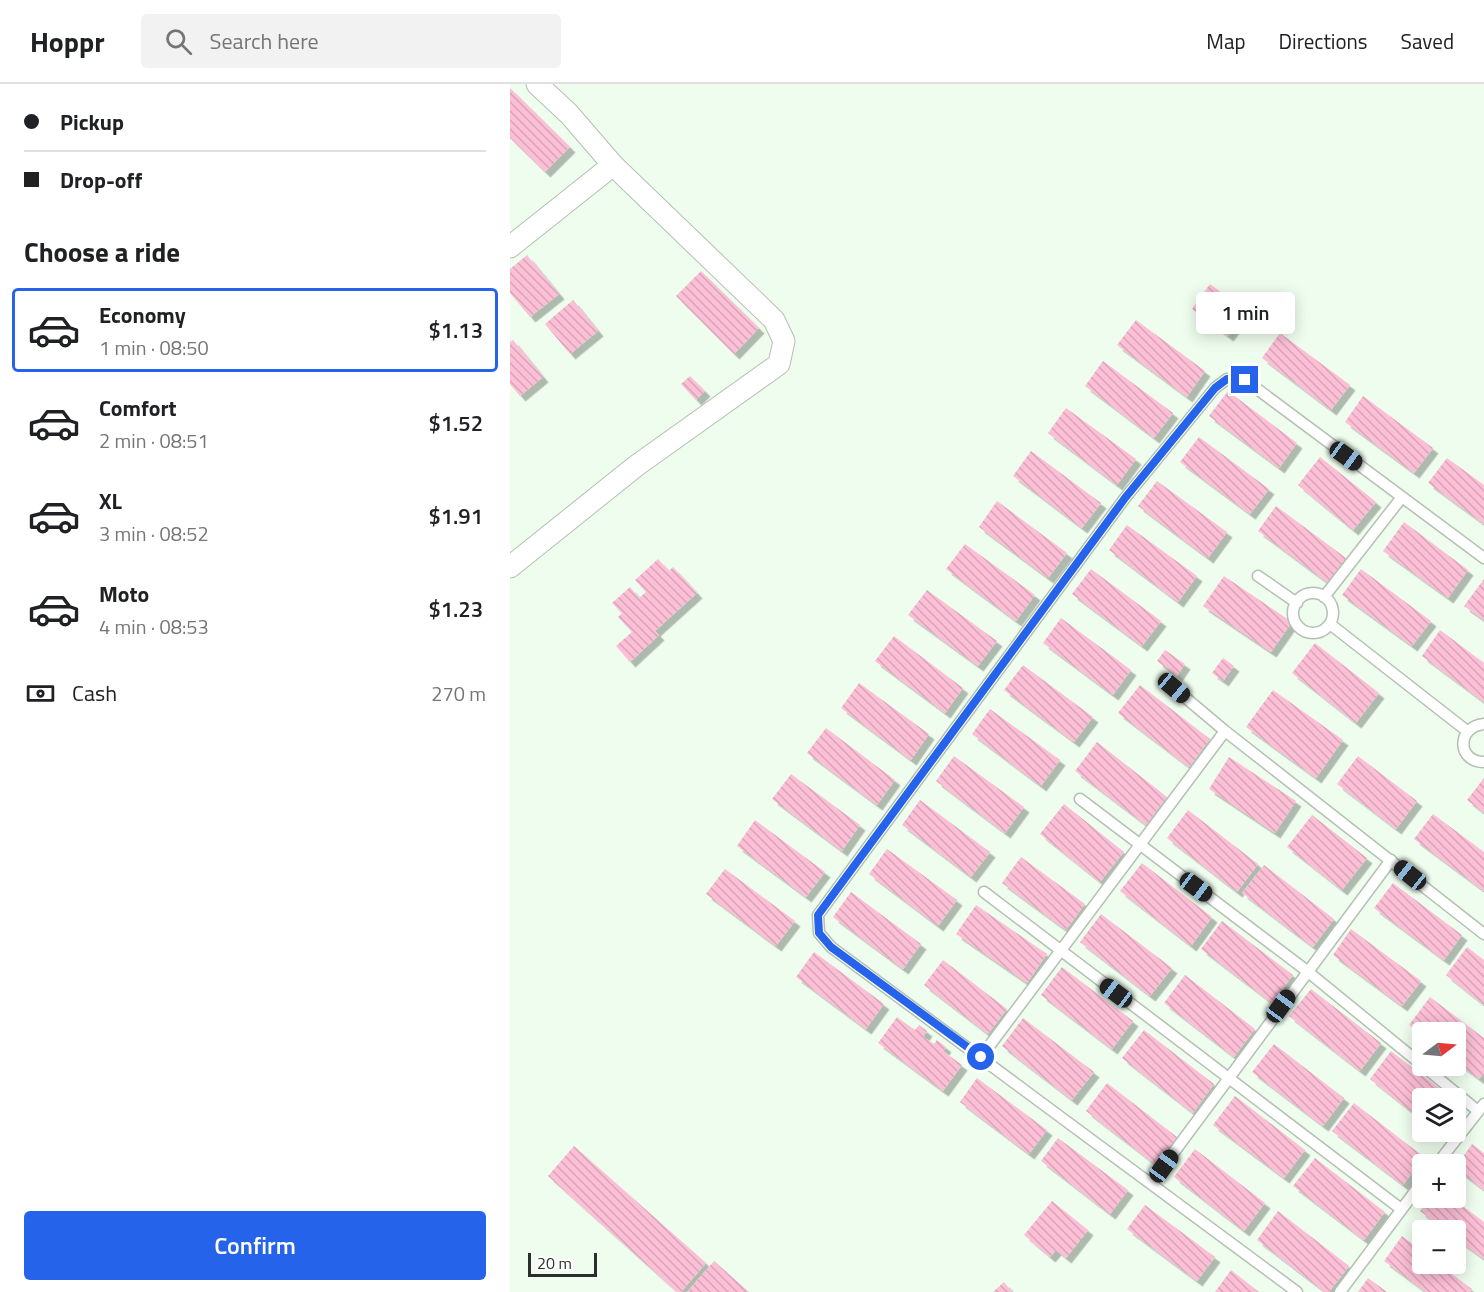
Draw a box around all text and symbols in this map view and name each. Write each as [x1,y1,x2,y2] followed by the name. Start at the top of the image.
[141,14,561,68] search box
[30,20,105,63] text: Hoppr
[210,24,319,58] text: Search here
[162,25,195,58] icon: search
[1206,25,1246,57] text: Map
[1279,25,1368,57] text: Directions
[1401,25,1454,57] text: Saved
[60,105,124,139] text: Pickup
[60,163,142,197] text: Drop-off
[24,231,180,272] text: Choose a ride
[1196,293,1294,335] callout: 1 min
[1221,297,1270,328] text: 1 min
[99,298,186,332] text: Economy
[27,303,81,357] icon: car
[428,313,483,347] text: $1.13
[99,332,209,363] text: 1 min · 08:50
[1231,366,1258,393] route end
[99,391,177,425] text: Comfort
[27,396,81,450] icon: car
[428,406,483,440] text: $1.52
[99,425,209,456] text: 2 min · 08:51
[1326,438,1366,474] car
[99,484,122,518] text: XL
[27,489,81,543] icon: car
[428,499,483,533] text: $1.91
[99,518,209,549] text: 3 min · 08:52
[99,577,149,611] text: Moto
[27,582,81,636] icon: car
[428,592,483,626] text: $1.23
[99,611,209,642] text: 4 min · 08:53
[1154,670,1194,706] car
[72,676,117,710] text: Cash
[24,677,57,710] icon: cash
[431,678,486,709] text: 270 m
[1390,857,1430,893] car
[1176,869,1216,905] car
[1096,975,1136,1011] car
[1263,986,1299,1026] car
[1412,1022,1466,1076] north arrow
[1412,1022,1466,1274] map controls
[967,1043,994,1070] route start
[1412,1088,1466,1142] button: layers
[1146,1146,1182,1186] car
[1412,1154,1466,1208] button: +
[24,1211,486,1280] button: Confirm
[1412,1220,1466,1274] button: −
[528,1250,597,1278] scale bar
[537,1251,572,1275] text: 20 m

